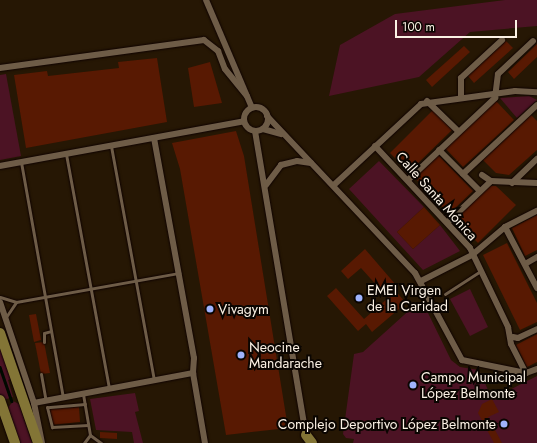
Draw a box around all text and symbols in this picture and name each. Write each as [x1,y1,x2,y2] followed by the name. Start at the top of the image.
[397,12,519,38] scale bar
[402,18,435,36] text: 100 m
[393,148,481,244] street label: Calle Santa Mónica
[367,282,448,314] place label: EMEI Virgen de la Caridad
[354,293,364,303] marker: EMEI Virgen de la Caridad
[218,301,269,317] place label: Vivagym
[205,304,215,314] marker: Vivagym
[249,339,322,372] place label: Neocine Mandarache
[236,350,246,360] marker: Neocine Mandarache
[421,369,526,402] place label: Campo Municipal López Belmonte
[408,380,418,390] marker: Campo Municipal López Belmonte
[278,416,496,432] place label: Complejo Deportivo López Belmonte
[499,419,509,429] marker: Complejo Deportivo López Belmonte

